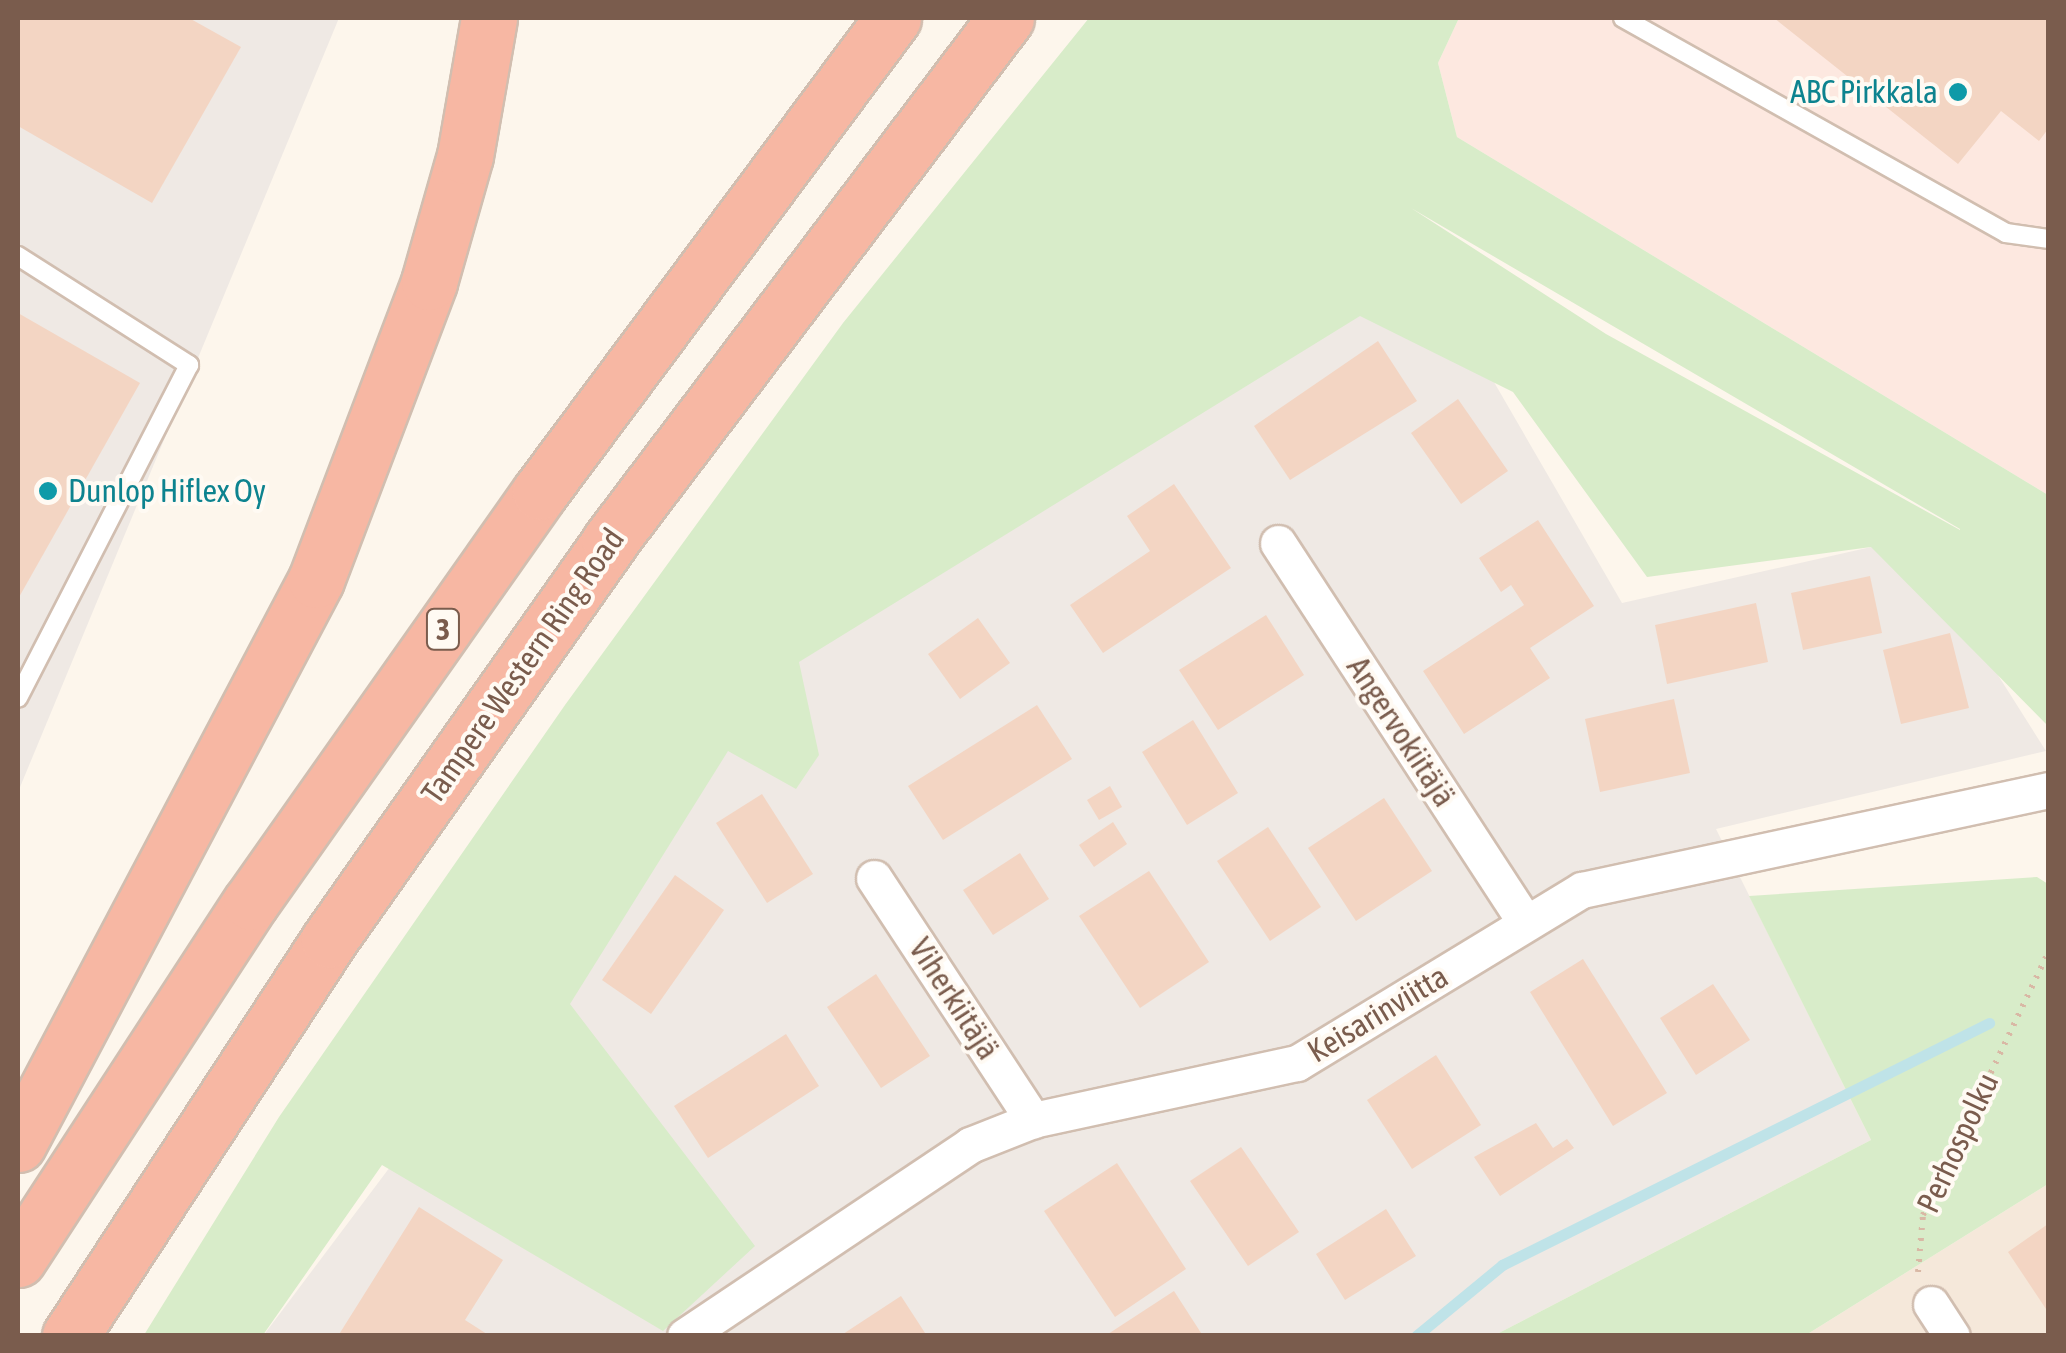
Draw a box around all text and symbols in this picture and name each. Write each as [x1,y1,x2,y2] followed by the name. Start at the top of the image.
[1790,73,1938,111] place label: ABC Pirkkala
[1947,81,1969,103] marker: ABC Pirkkala
[68,472,266,510] place label: Dunlop Hiflex Oy
[37,480,59,502] marker: Dunlop Hiflex Oy
[414,521,632,811] street label: Tampere Western Ring Road
[426,604,460,654] road number: 3
[1339,650,1463,814] street label: Angervokiitäjä
[901,931,1007,1067] street label: Viherkiitäjä
[1301,957,1455,1071] street label: Keisarinviitta
[1909,1067,2007,1219] street label: Perhospolku

